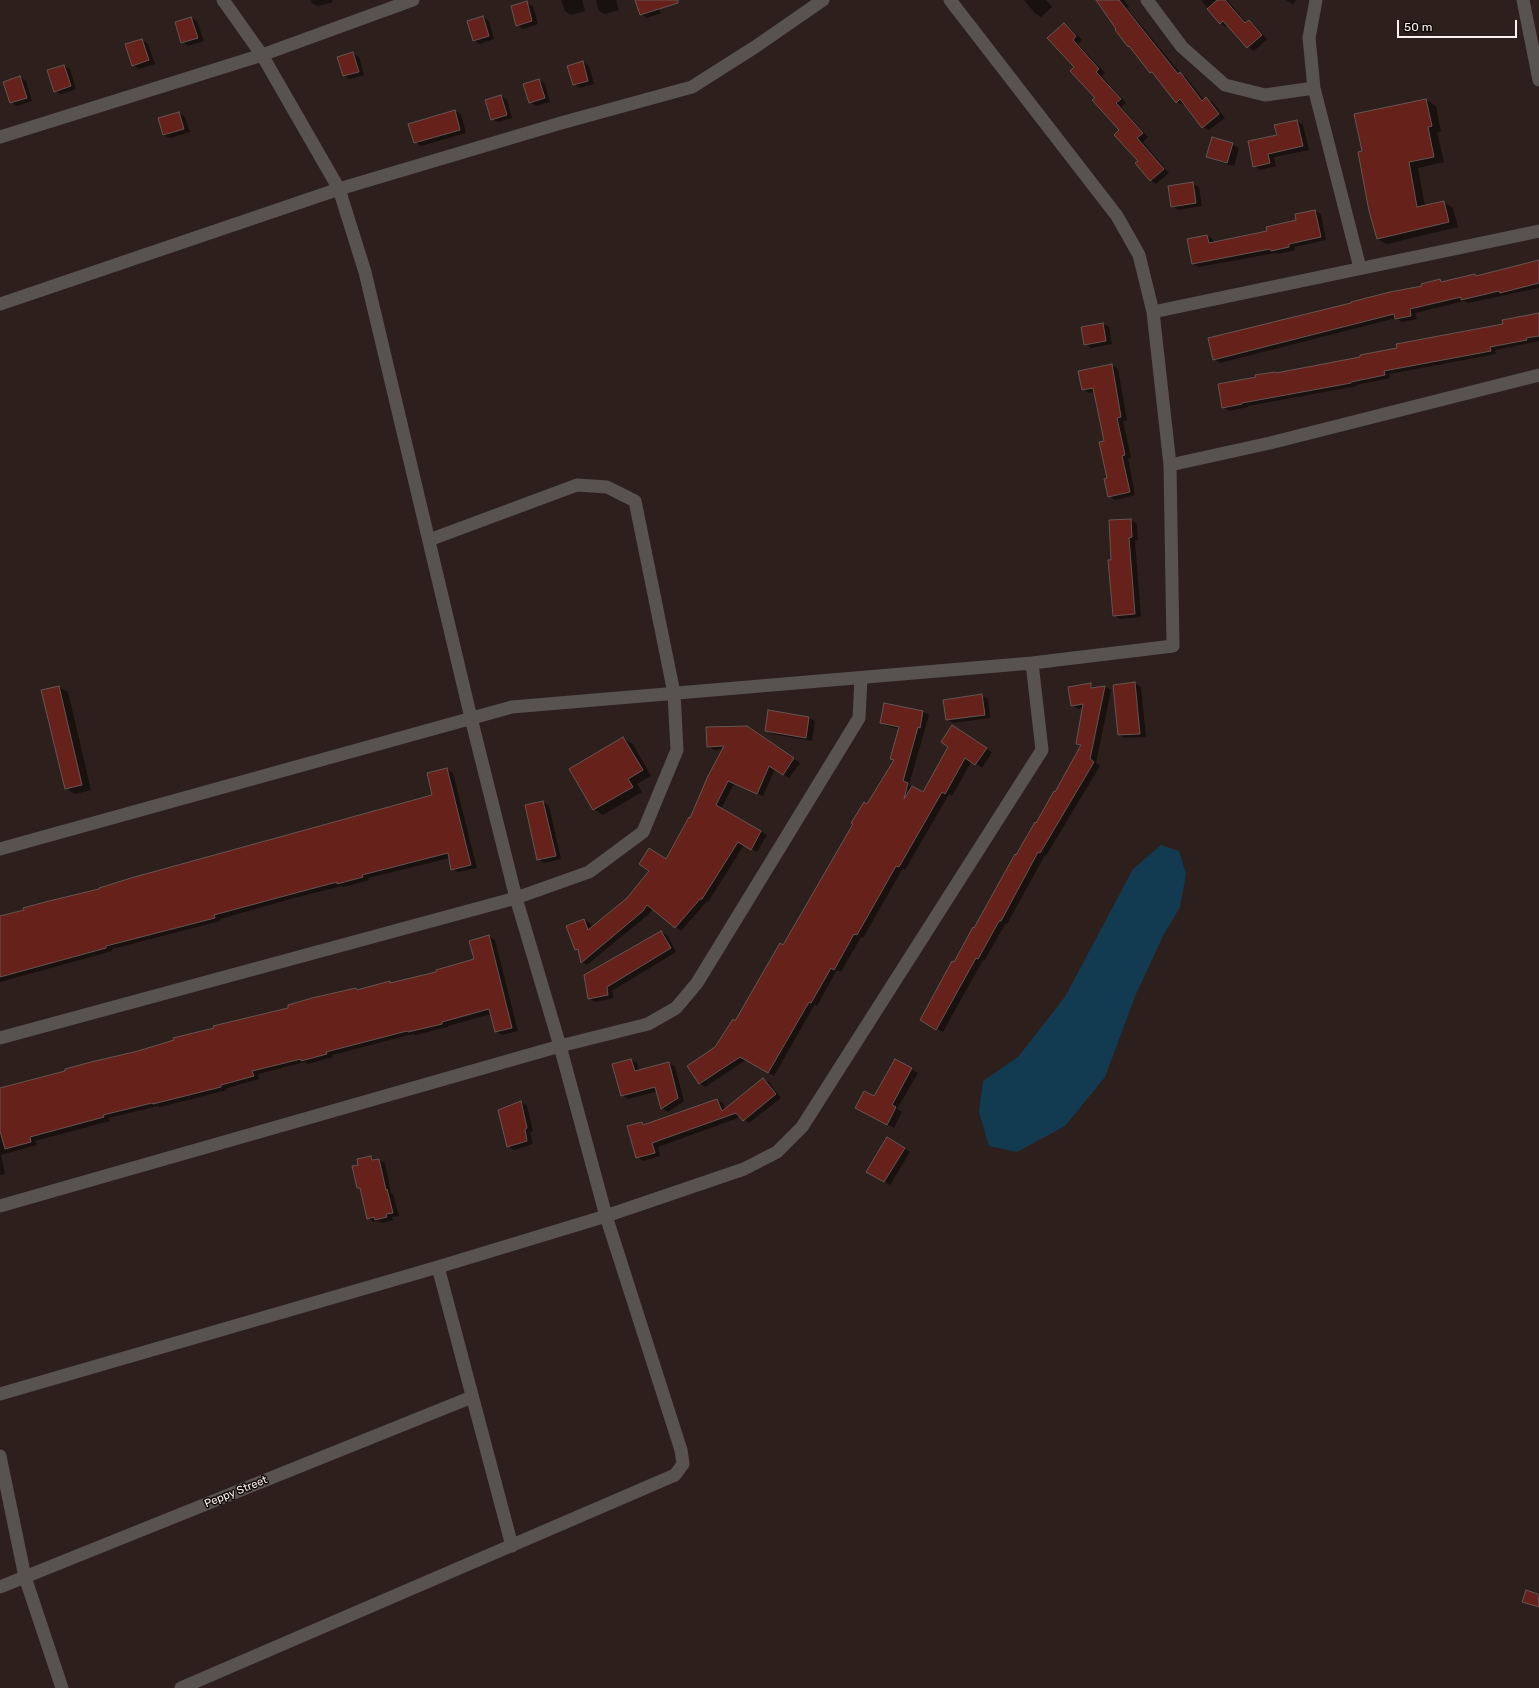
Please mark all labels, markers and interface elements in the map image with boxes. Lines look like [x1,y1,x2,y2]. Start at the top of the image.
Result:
scale bar [1399,12,1519,38]
text: 50 m [1404,20,1432,34]
street label: Peppy Street [203,1473,269,1511]

